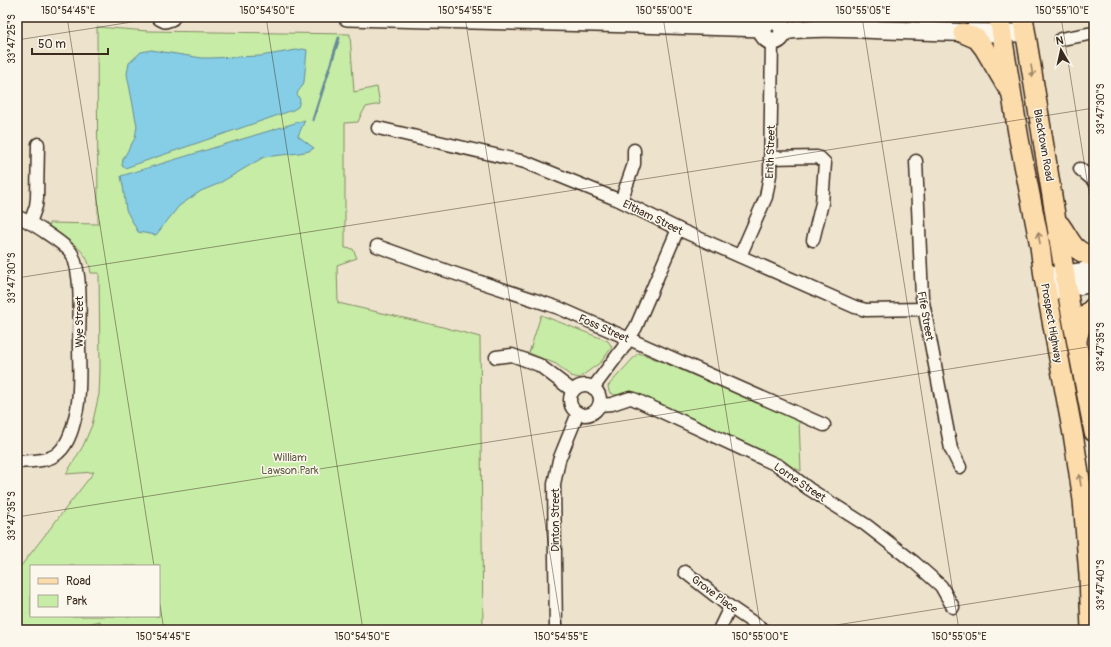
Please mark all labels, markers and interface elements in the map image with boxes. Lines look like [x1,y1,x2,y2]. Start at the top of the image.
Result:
text: 150°54'45"E [41,5,95,17]
text: 150°54'50"E [239,5,295,17]
text: 150°54'55"E [438,5,492,17]
text: 150°55'00"E [636,5,692,17]
text: 150°55'05"E [836,5,890,17]
text: 150°55'10"E [1035,5,1089,17]
text: 33°47'25"S [6,14,18,64]
scale bar [32,30,108,56]
north arrow [1041,30,1081,70]
text: N [1055,34,1065,48]
text: 50 m [38,37,66,52]
one-way arrow [1028,64,1036,77]
text: 33°47'30"S [1095,83,1107,134]
street label: Blacktown Road [1031,108,1056,182]
street label: Erith Street [763,125,778,179]
street label: Eltham Street [621,197,685,238]
one-way arrow [1034,232,1042,245]
text: 33°47'30"S [6,252,18,303]
street label: Prospect Highway [1038,282,1065,364]
street label: Fife Street [915,290,936,342]
street label: Wye Street [73,296,86,348]
street label: Foss Street [576,312,632,346]
text: 33°47'35"S [1095,322,1107,372]
park label: William Lawson Park [261,451,319,477]
street label: Lorne Street [771,460,829,505]
one-way arrow [1076,473,1084,486]
street label: Dinton Street [549,488,562,552]
text: 33°47'35"S [6,491,18,541]
text: 33°47'40"S [1095,559,1107,611]
legend [30,565,160,617]
street label: Grove Place [689,573,741,616]
text: Road [66,574,91,589]
text: Park [66,594,87,609]
text: 150°54'45"E [136,631,190,643]
text: 150°54'50"E [334,631,390,643]
text: 150°54'55"E [534,631,588,643]
text: 150°55'00"E [732,631,788,643]
text: 150°55'05"E [932,631,986,643]

